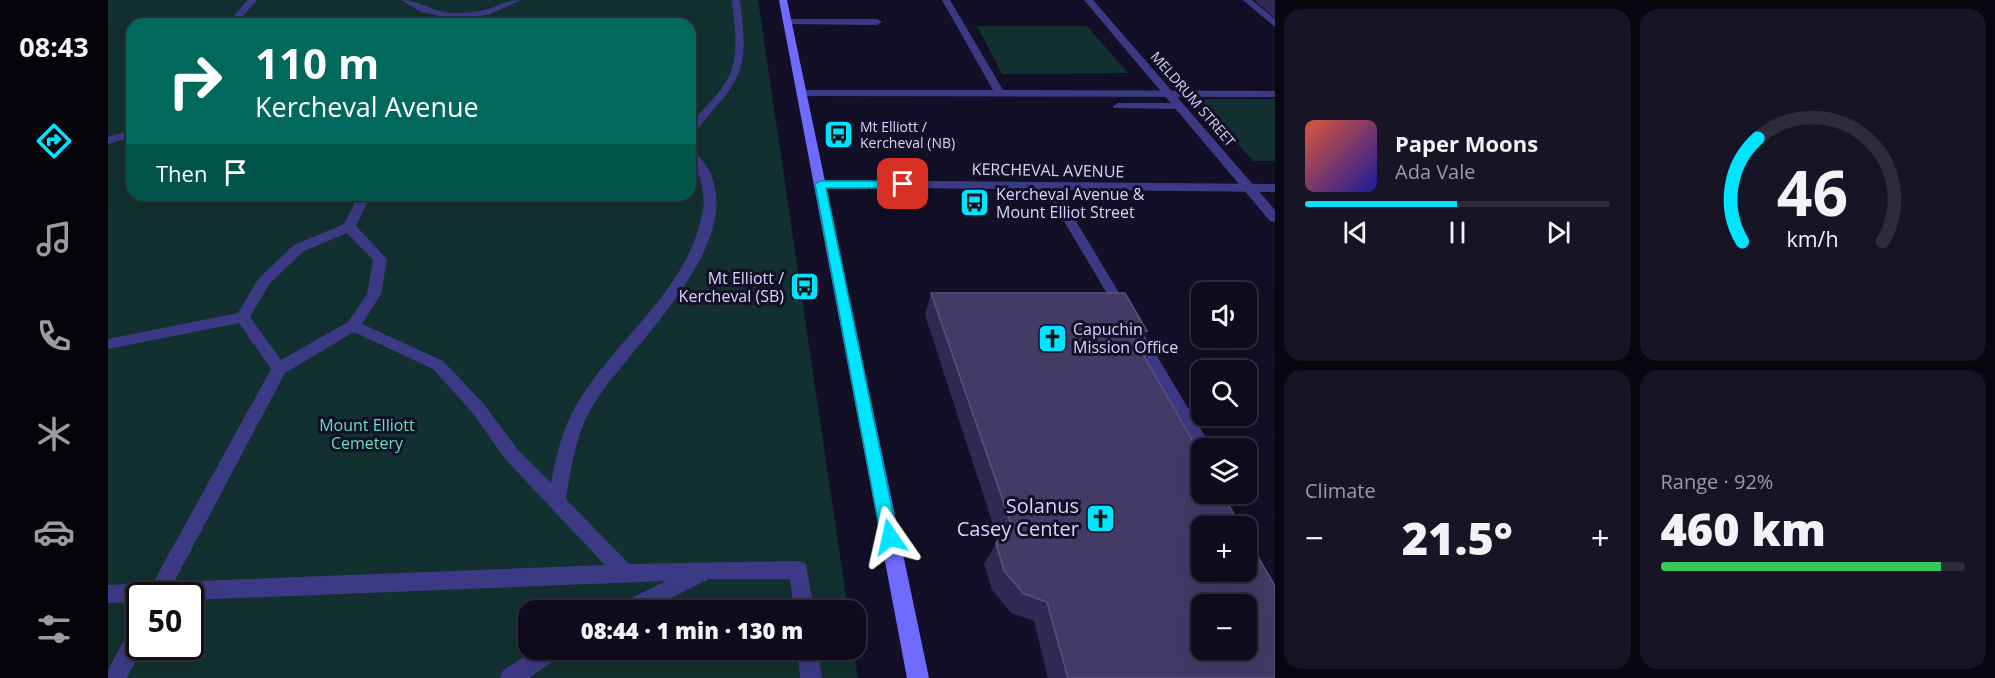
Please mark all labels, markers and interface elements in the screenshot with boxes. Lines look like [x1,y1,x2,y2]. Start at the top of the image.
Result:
text: 08:43 [19,28,89,65]
text: 110 m [255,34,379,91]
icon: right [156,42,234,120]
street label: MELDRUM STREET [1147,47,1240,150]
text: Kercheval Avenue [255,88,479,125]
place label: Mt Elliott / Kercheval (NB) [860,117,955,152]
bus stop icon: Mt Elliott / Kercheval (NB) [823,119,855,151]
icon: directions [33,120,75,162]
text: Paper Moons [1395,128,1538,158]
text: 46 [1777,149,1848,234]
icon: arrive [219,156,252,189]
text: Then [156,158,207,188]
pin [877,158,928,209]
street label: KERCHEVAL AVENUE [971,158,1125,182]
text: Ada Vale [1395,158,1476,185]
icon: arrive [886,167,919,200]
place label: Kercheval Avenue & Mount Elliot Street [996,183,1145,223]
bus stop icon: Kercheval Avenue & Mount Elliot Street [959,187,991,219]
icon: previous [1339,216,1372,249]
icon: pause [1441,216,1474,249]
icon: next [1542,216,1575,249]
icon: music [33,218,75,260]
text: km/h [1787,224,1839,253]
place label: Mt Elliott / Kercheval (SB) [679,267,784,307]
bus stop icon: Mt Elliott / Kercheval (SB) [789,271,821,303]
map controls [1191,282,1257,660]
button: sound [1191,282,1257,348]
icon: phone [33,315,75,357]
place label: Capuchin Mission Office [1073,318,1178,358]
church icon: Capuchin Mission Office [1036,322,1068,354]
button: search [1191,360,1257,426]
icon: climate [33,413,75,455]
park label: Mount Elliott Cemetery [319,414,415,454]
button: layers [1191,438,1257,504]
text: Range · 92% [1661,468,1773,495]
text: Climate [1305,477,1376,504]
place label: Solanus Casey Center [957,492,1079,542]
text: 460 km [1661,498,1826,559]
church icon: Solanus Casey Center [1084,502,1116,534]
position arrow [858,505,922,569]
text: 21.5° [1402,507,1513,568]
icon: car [33,511,75,553]
text: − [1305,515,1324,560]
text: + [1591,515,1610,560]
button: + [1191,516,1257,582]
speed limit sign: 50 [126,582,204,660]
button: − [1191,594,1257,660]
icon: filters [33,608,75,650]
text: 08:44 · 1 min · 130 m [581,615,803,645]

